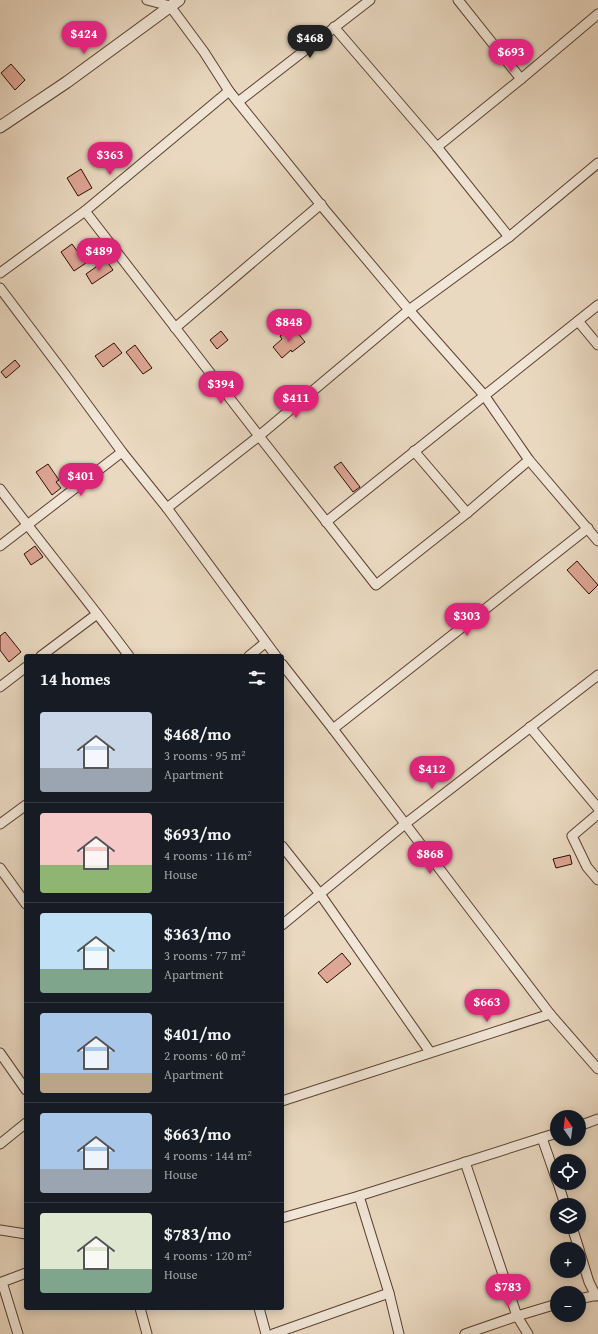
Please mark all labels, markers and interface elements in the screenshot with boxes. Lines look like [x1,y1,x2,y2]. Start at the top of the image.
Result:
pin: $424 [60,21,108,55]
text: $424 [71,24,97,43]
pin: $468 [286,25,334,59]
text: $468 [297,28,323,47]
pin: $693 [487,39,535,73]
text: $693 [498,42,524,61]
pin: $363 [86,142,134,176]
text: $363 [97,145,123,164]
pin: $489 [75,238,123,272]
text: $489 [86,241,112,260]
pin: $848 [265,309,313,343]
text: $848 [276,312,302,331]
pin: $394 [197,371,245,405]
text: $394 [208,374,234,393]
pin: $411 [272,385,320,419]
text: $411 [283,388,309,407]
pin: $401 [57,463,105,497]
text: $401 [68,466,94,485]
pin: $303 [443,603,491,637]
text: $303 [454,606,480,625]
text: 14 homes [40,666,111,691]
icon: filters [246,667,268,689]
text: $468/mo [164,721,231,746]
icon: home [72,728,120,776]
text: 3 rooms · 95 m² [164,746,246,765]
pin: $412 [408,756,456,790]
text: $412 [419,759,445,778]
text: Apartment [164,765,224,784]
text: $693/mo [164,821,231,846]
icon: home [72,829,120,877]
pin: $868 [406,841,454,875]
text: $868 [417,844,443,863]
text: 4 rooms · 116 m² [164,846,252,865]
text: House [164,865,198,884]
text: $363/mo [164,921,231,946]
icon: home [72,929,120,977]
text: 3 rooms · 77 m² [164,946,246,965]
text: Apartment [164,965,224,984]
pin: $663 [463,989,511,1023]
text: $663 [474,992,500,1011]
text: $401/mo [164,1021,231,1046]
icon: home [72,1029,120,1077]
text: 2 rooms · 60 m² [164,1046,246,1065]
text: Apartment [164,1065,224,1084]
north arrow [550,1110,586,1146]
map controls [550,1110,586,1322]
text: $663/mo [164,1121,231,1146]
icon: home [72,1129,120,1177]
text: 4 rooms · 144 m² [164,1146,252,1165]
button: locate [550,1154,586,1190]
text: House [164,1165,198,1184]
button: layers [550,1198,586,1234]
text: $783/mo [164,1221,231,1246]
icon: home [72,1229,120,1277]
button: + [550,1242,586,1278]
text: 4 rooms · 120 m² [164,1246,252,1265]
text: House [164,1265,198,1284]
pin: $783 [484,1274,532,1308]
text: $783 [495,1277,521,1296]
button: − [550,1286,586,1322]

